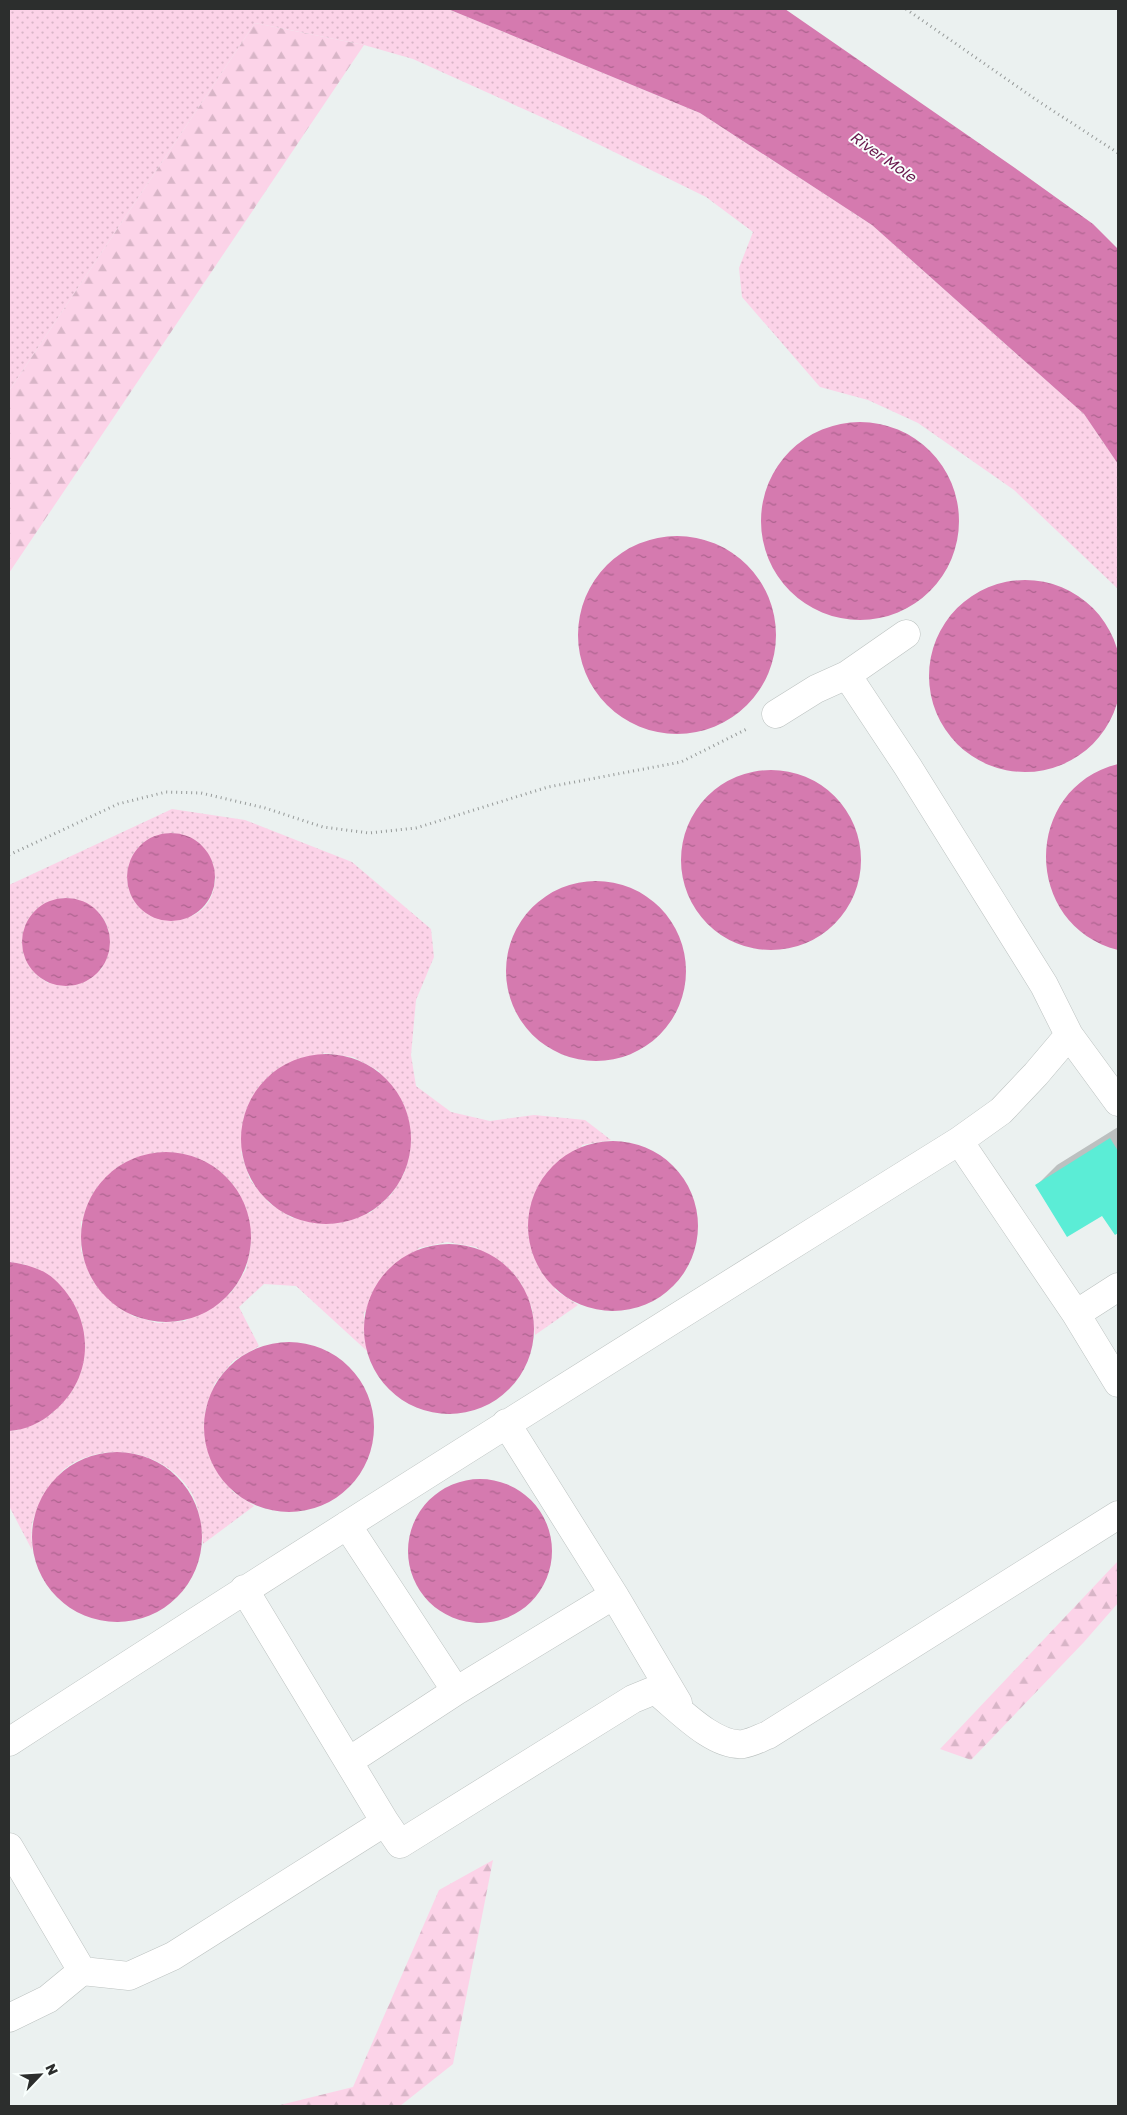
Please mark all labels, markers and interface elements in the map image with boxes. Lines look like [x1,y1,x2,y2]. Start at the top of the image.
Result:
water label: River Mole [847,127,921,186]
north arrow [15,2050,65,2100]
text: N [42,2061,62,2078]

